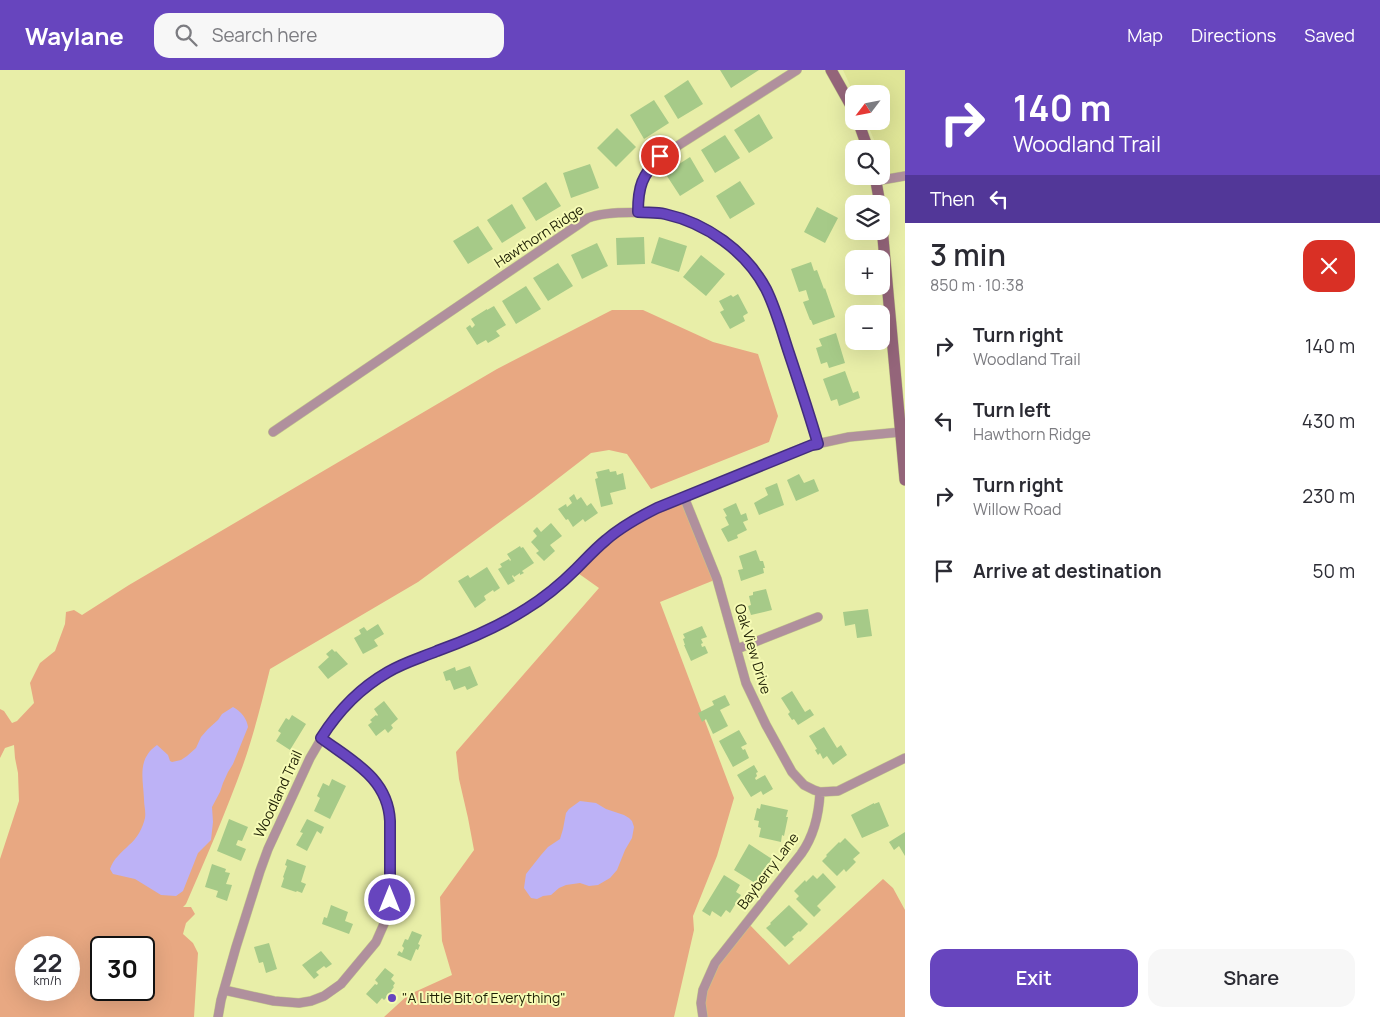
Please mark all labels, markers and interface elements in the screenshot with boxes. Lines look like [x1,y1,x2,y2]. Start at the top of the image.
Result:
search box [154,13,504,58]
text: Waylane [25,19,124,52]
icon: search [172,21,200,49]
text: Search here [212,22,317,48]
text: Map [1127,23,1163,47]
text: Directions [1191,23,1276,47]
text: Saved [1304,23,1355,47]
text: 140 m [1013,84,1111,132]
north arrow [845,85,890,130]
map controls [845,85,890,350]
icon: right [930,90,995,155]
text: Woodland Trail [1013,129,1161,159]
pin [639,135,681,177]
button: search [845,140,890,185]
icon: arrive [646,142,674,170]
icon: left [985,185,1013,213]
text: Then [930,186,975,212]
button: layers [845,195,890,240]
street label: Hawthorn Ridge [490,200,587,272]
text: 3 min [930,234,1006,275]
button: close [1303,240,1355,292]
button: + [845,250,890,295]
text: 850 m · 10:38 [930,274,1024,296]
button: − [845,305,890,350]
text: Turn right [973,322,1063,348]
icon: right [930,332,958,360]
text: 140 m [1305,333,1355,359]
text: Woodland Trail [973,348,1081,370]
text: Turn left [973,397,1051,423]
icon: left [930,407,958,435]
text: 430 m [1302,408,1355,434]
text: Hawthorn Ridge [973,423,1091,445]
text: Turn right [973,472,1063,498]
icon: right [930,482,958,510]
text: 230 m [1302,483,1355,509]
text: Willow Road [973,498,1061,520]
icon: arrive [930,557,958,585]
text: Arrive at destination [973,558,1162,584]
text: 50 m [1313,558,1355,584]
street label: Oak View Drive [731,601,776,696]
street label: Woodland Trail [249,747,306,841]
street label: Bayberry Lane [733,829,803,913]
position arrow [363,873,415,925]
speed limit sign: 30 [90,936,155,1001]
text: 22 [33,945,62,980]
button: Exit [930,949,1138,1007]
button: Share [1148,949,1355,1007]
text: km/h [34,972,61,989]
place label: "A Little Bit of Everything" [402,988,566,1007]
marker: "A Little Bit of Everything" [386,992,398,1004]

